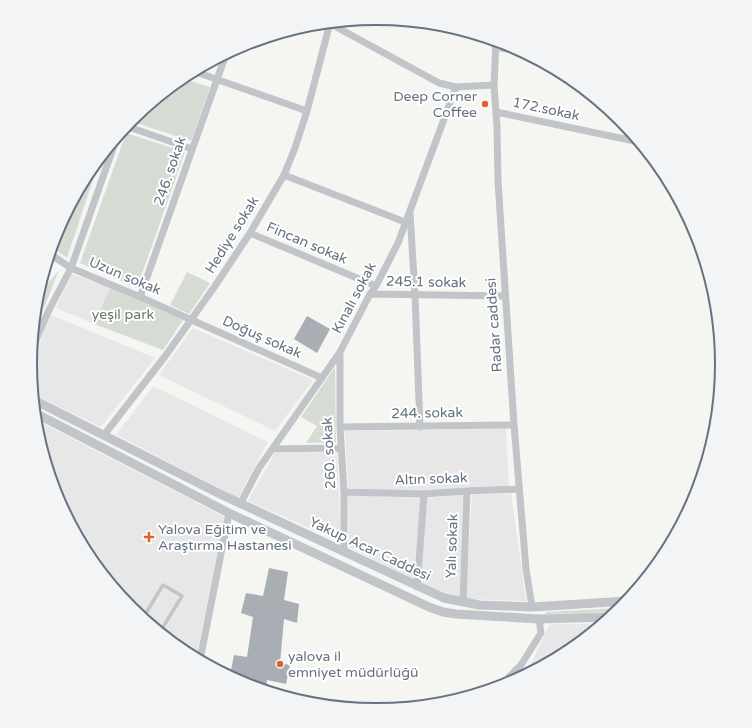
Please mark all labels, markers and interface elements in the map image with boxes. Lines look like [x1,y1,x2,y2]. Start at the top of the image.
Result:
place label: Deep Corner Coffee [393,88,478,121]
street label: 172.sokak [511,94,581,124]
marker: Deep Corner Coffee [480,99,490,109]
street label: 246. sokak [150,134,190,208]
street label: Hediye sokak [202,193,263,277]
street label: Fincan sokak [264,218,350,268]
street label: Uzun sokak [86,253,164,299]
street label: Kınalı sokak [328,259,380,336]
street label: 245.1 sokak [386,273,467,291]
street label: Radar caddesi [482,277,506,373]
park label: yeşil park [92,306,155,323]
street label: Doğuş sokak [220,312,304,362]
street label: 244. sokak [391,404,463,422]
street label: 260. sokak [319,416,339,489]
street label: Altın sokak [394,469,468,489]
street label: Yakup Acar Caddesi [306,513,434,585]
street label: Yalı sokak [442,513,462,579]
place label: Yalova Eğitim ve Araştırma Hastanesi [158,521,292,554]
marker: Yalova Eğitim ve Araştırma Hastanesi [143,531,155,543]
place label: yalova il emniyet müdürlüğü [288,648,419,681]
marker: yalova il emniyet müdürlüğü [275,659,285,669]

